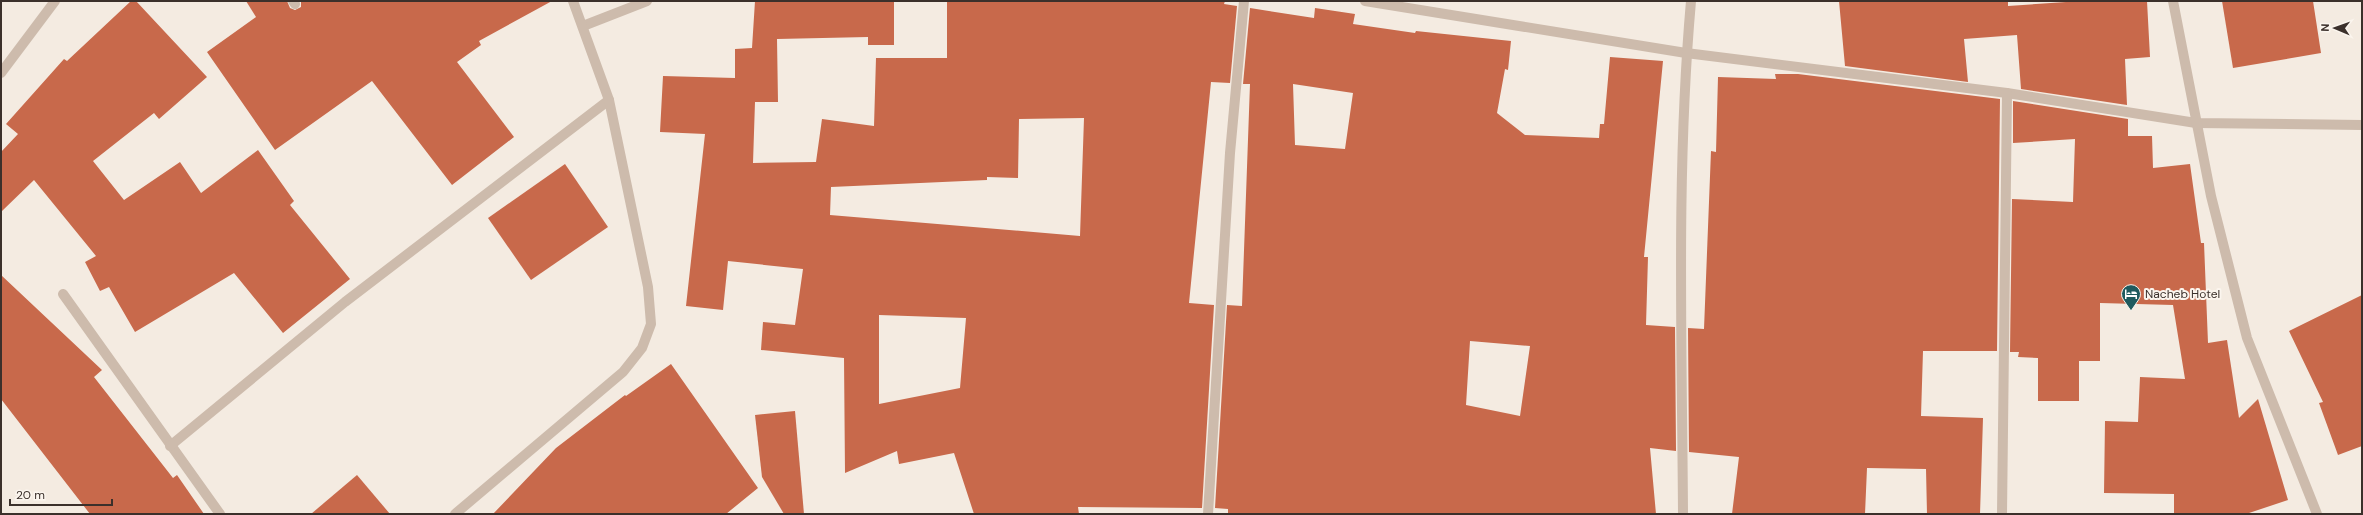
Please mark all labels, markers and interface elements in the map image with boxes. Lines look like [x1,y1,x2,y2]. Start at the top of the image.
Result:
north arrow [2315,8,2355,48]
text: N [2318,23,2332,32]
hotel icon: Nacheb Hotel [2120,283,2142,311]
place label: Nacheb Hotel [2145,286,2220,302]
scale bar [10,481,112,507]
text: 20 m [16,487,45,503]

